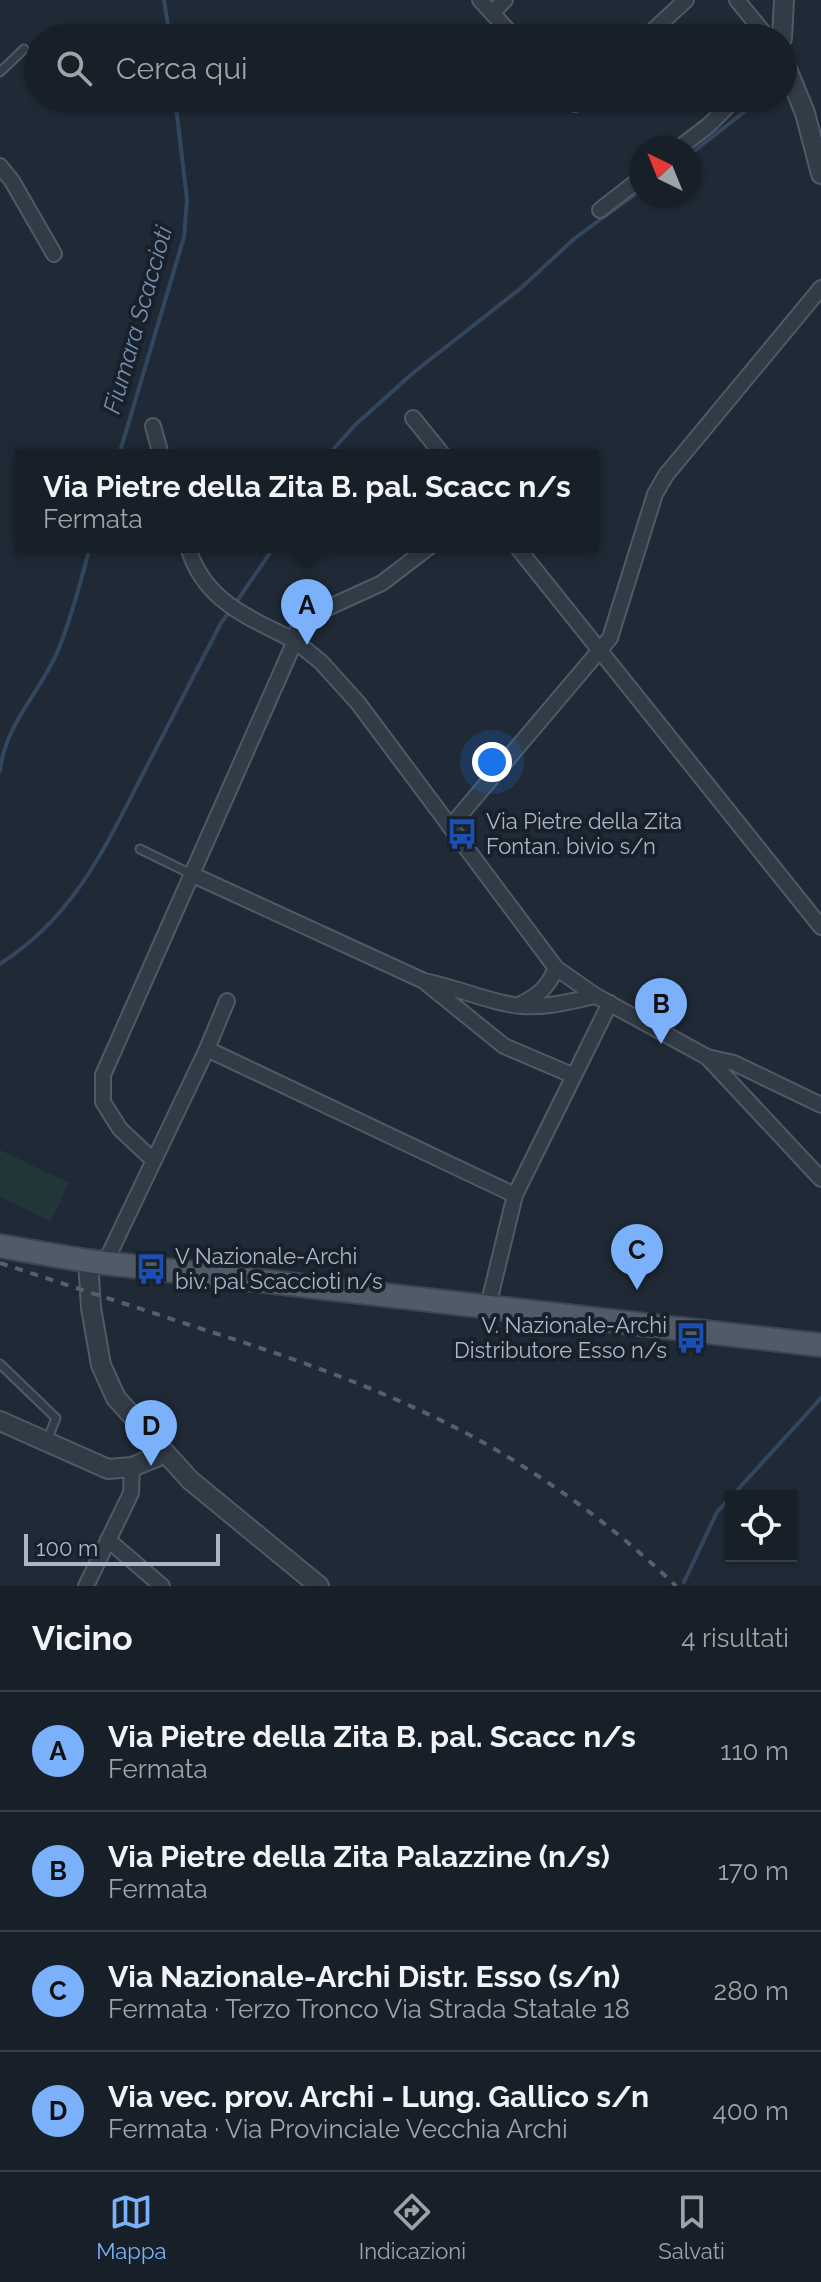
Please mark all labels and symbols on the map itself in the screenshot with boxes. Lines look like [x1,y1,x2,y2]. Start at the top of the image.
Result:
north arrow [629,136,701,208]
water label: Fiumara Scaccioti [97,222,178,417]
pin: A [281,579,333,645]
your location [472,742,512,782]
place label: Via Pietre della Zita Fontan. bivio s/n [486,808,682,859]
bus stop icon: Via Pietre della Zita Fontan. bivio s/n [445,817,479,851]
pin: B [635,978,687,1044]
pin: C [611,1224,663,1290]
place label: V Nazionale-Archi biv. pal Scaccioti n/s [175,1243,383,1294]
bus stop icon: V Nazionale-Archi biv. pal Scaccioti n/s [134,1252,168,1286]
place label: V. Nazionale-Archi Distributore Esso n/s [454,1312,667,1363]
bus stop icon: V. Nazionale-Archi Distributore Esso n/s [674,1321,708,1355]
pin: D [125,1400,177,1466]
scale bar [24,1530,220,1566]

